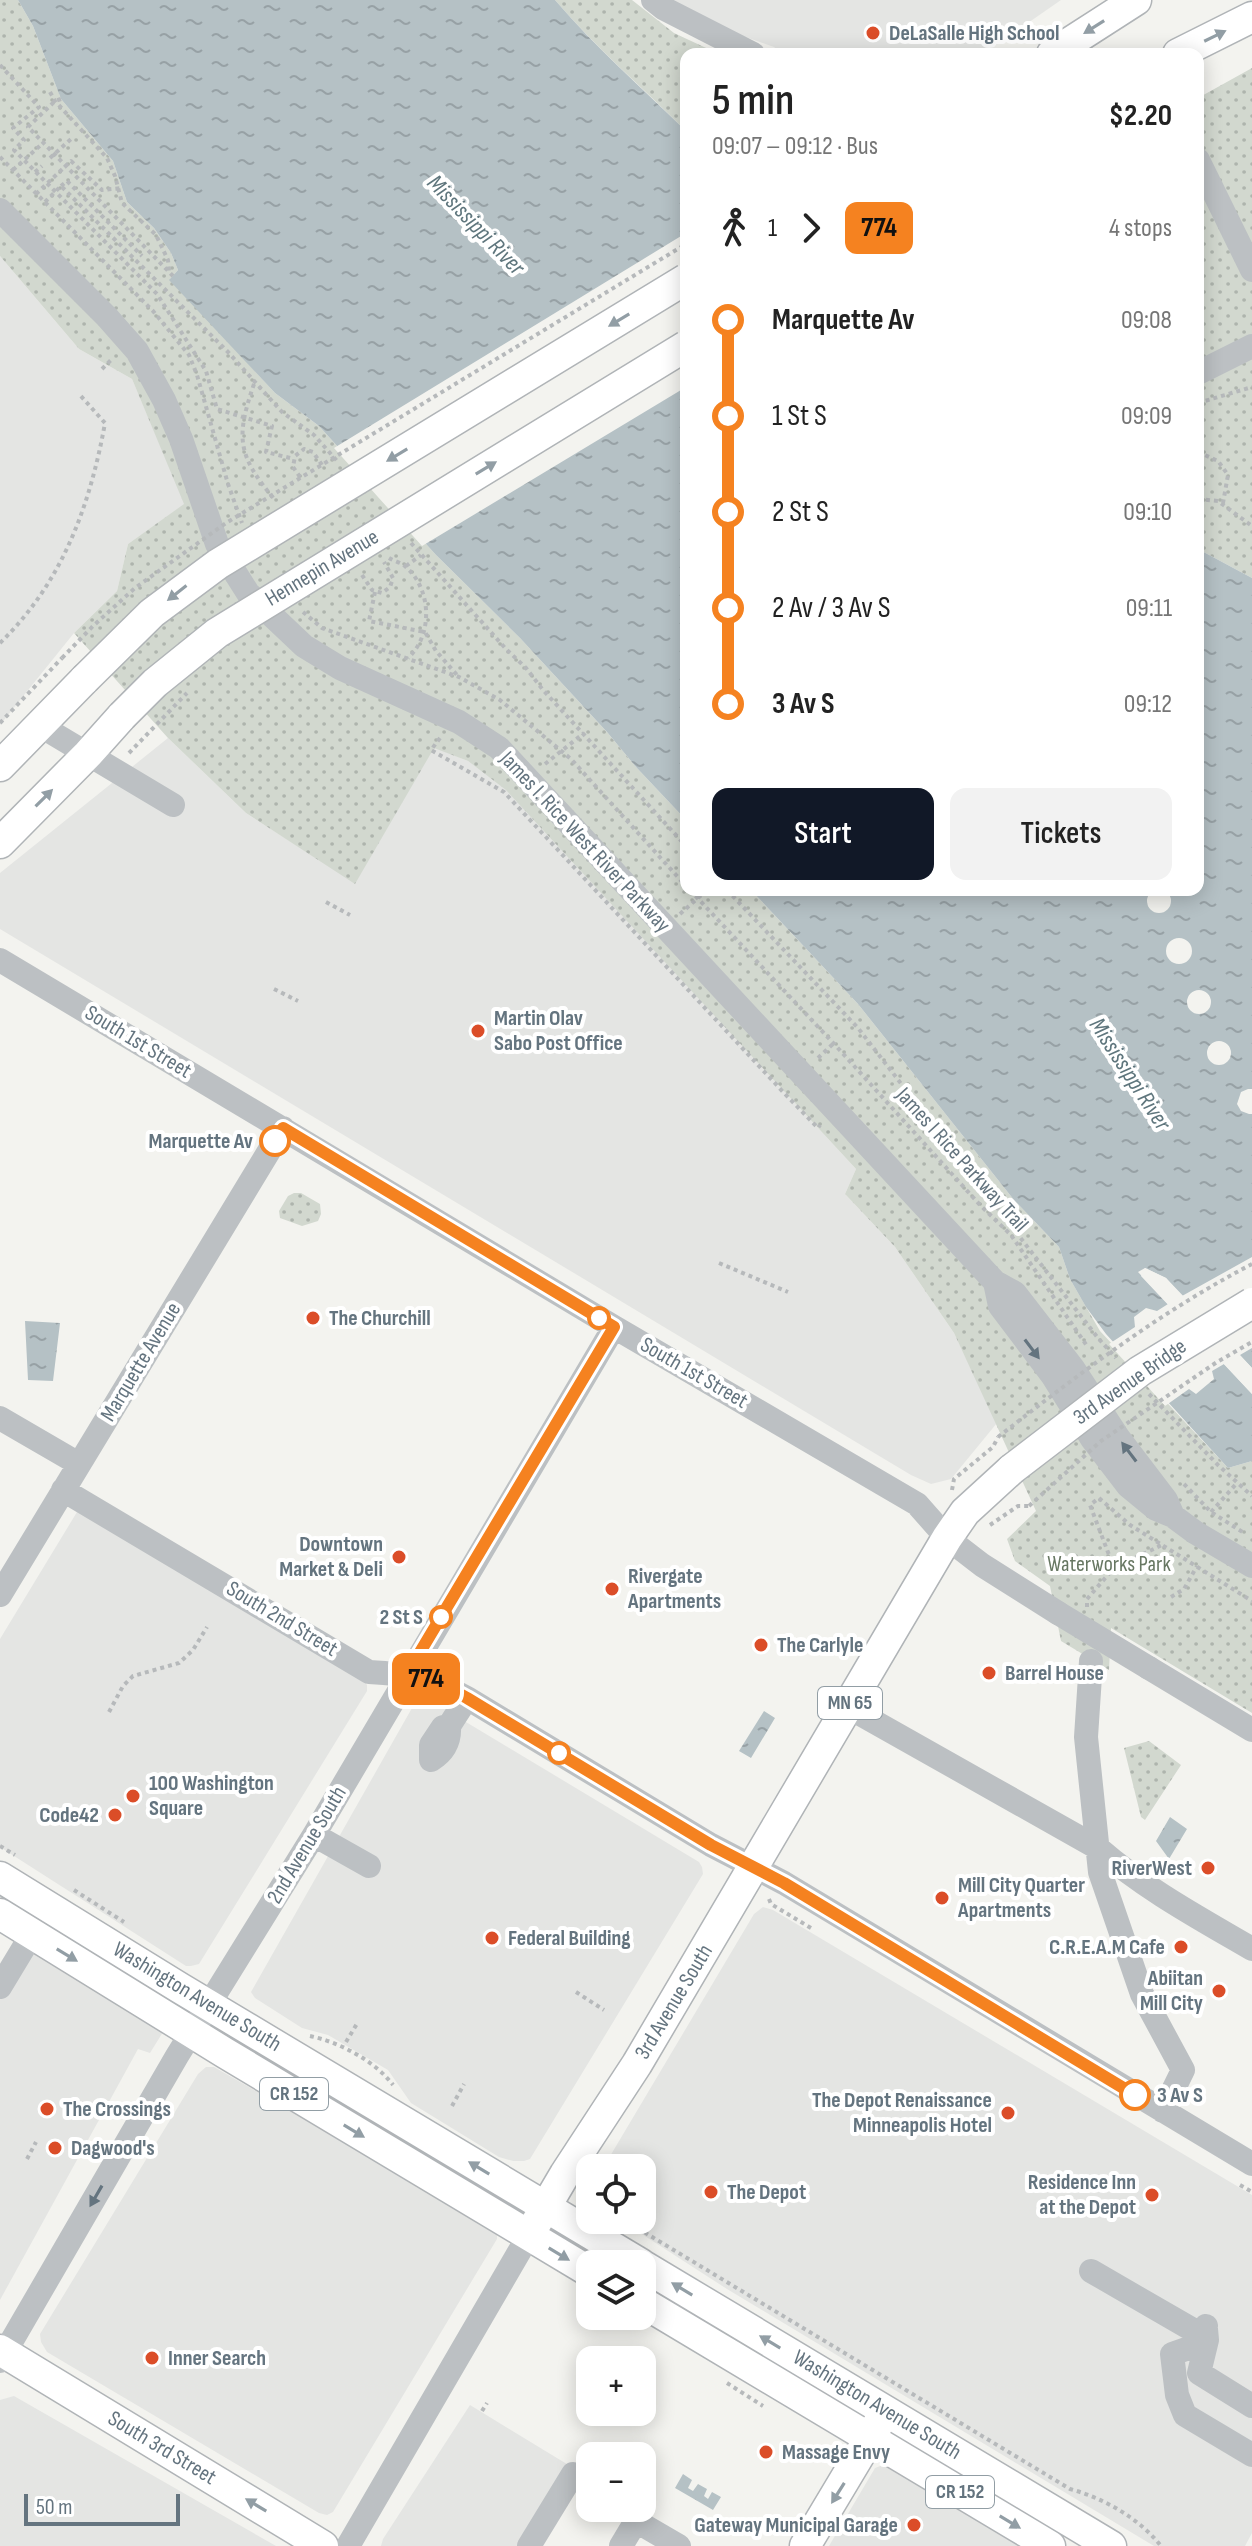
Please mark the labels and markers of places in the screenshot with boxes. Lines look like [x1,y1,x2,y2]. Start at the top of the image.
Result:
place label: DeLaSalle High School [889,20,1060,47]
marker: DeLaSalle High School [864,24,882,42]
place label: Martin Olav Sabo Post Office [494,1005,623,1057]
marker: Martin Olav Sabo Post Office [469,1022,487,1040]
marker: Marquette Av [260,1126,290,1156]
place label: Marquette Av [149,1128,253,1155]
place label: The Churchill [329,1305,431,1332]
unlabelled marker [588,1307,610,1329]
marker: The Churchill [304,1309,322,1327]
place label: Downtown Market & Deli [279,1531,383,1583]
marker: Downtown Market & Deli [390,1548,408,1566]
place label: Rivergate Apartments [627,1563,721,1615]
marker: Rivergate Apartments [603,1580,621,1598]
place label: 2 St S [379,1604,423,1631]
marker: 2 St S [430,1606,452,1628]
place label: The Carlyle [777,1632,863,1659]
marker: The Carlyle [752,1636,770,1654]
place label: Barrel House [1005,1660,1104,1687]
marker: Barrel House [980,1664,998,1682]
unlabelled marker [548,1742,570,1764]
place label: 100 Washington Square [149,1770,274,1822]
marker: 100 Washington Square [124,1787,142,1805]
place label: Code42 [39,1802,99,1829]
marker: Code42 [106,1806,124,1824]
place label: RiverWest [1112,1855,1192,1882]
marker: RiverWest [1199,1859,1217,1877]
place label: Mill City Quarter Apartments [957,1872,1085,1924]
marker: Mill City Quarter Apartments [933,1889,951,1907]
place label: Federal Building [508,1925,631,1952]
marker: Federal Building [483,1929,501,1947]
place label: C.R.E.A.M Cafe [1049,1934,1165,1961]
marker: C.R.E.A.M Cafe [1172,1938,1190,1956]
place label: Abiitan Mill City [1140,1965,1203,2017]
marker: Abiitan Mill City [1210,1982,1228,2000]
marker: 3 Av S [1120,2080,1150,2110]
place label: 3 Av S [1157,2082,1203,2109]
place label: The Depot Renaissance Minneapolis Hotel [812,2087,992,2139]
place label: The Crossings [63,2096,171,2123]
marker: The Crossings [38,2100,56,2118]
marker: The Depot Renaissance Minneapolis Hotel [999,2104,1017,2122]
place label: Dagwood's [71,2135,155,2162]
marker: Dagwood's [46,2139,64,2157]
place label: Residence Inn at the Depot [1028,2169,1136,2221]
place label: The Depot [727,2179,806,2206]
marker: The Depot [702,2183,720,2201]
marker: Residence Inn at the Depot [1143,2186,1161,2204]
place label: Inner Search [168,2345,266,2372]
marker: Inner Search [143,2349,161,2367]
place label: Massage Envy [782,2439,890,2466]
marker: Massage Envy [757,2443,775,2461]
place label: Gateway Municipal Garage [694,2512,898,2539]
marker: Gateway Municipal Garage [905,2516,923,2534]

